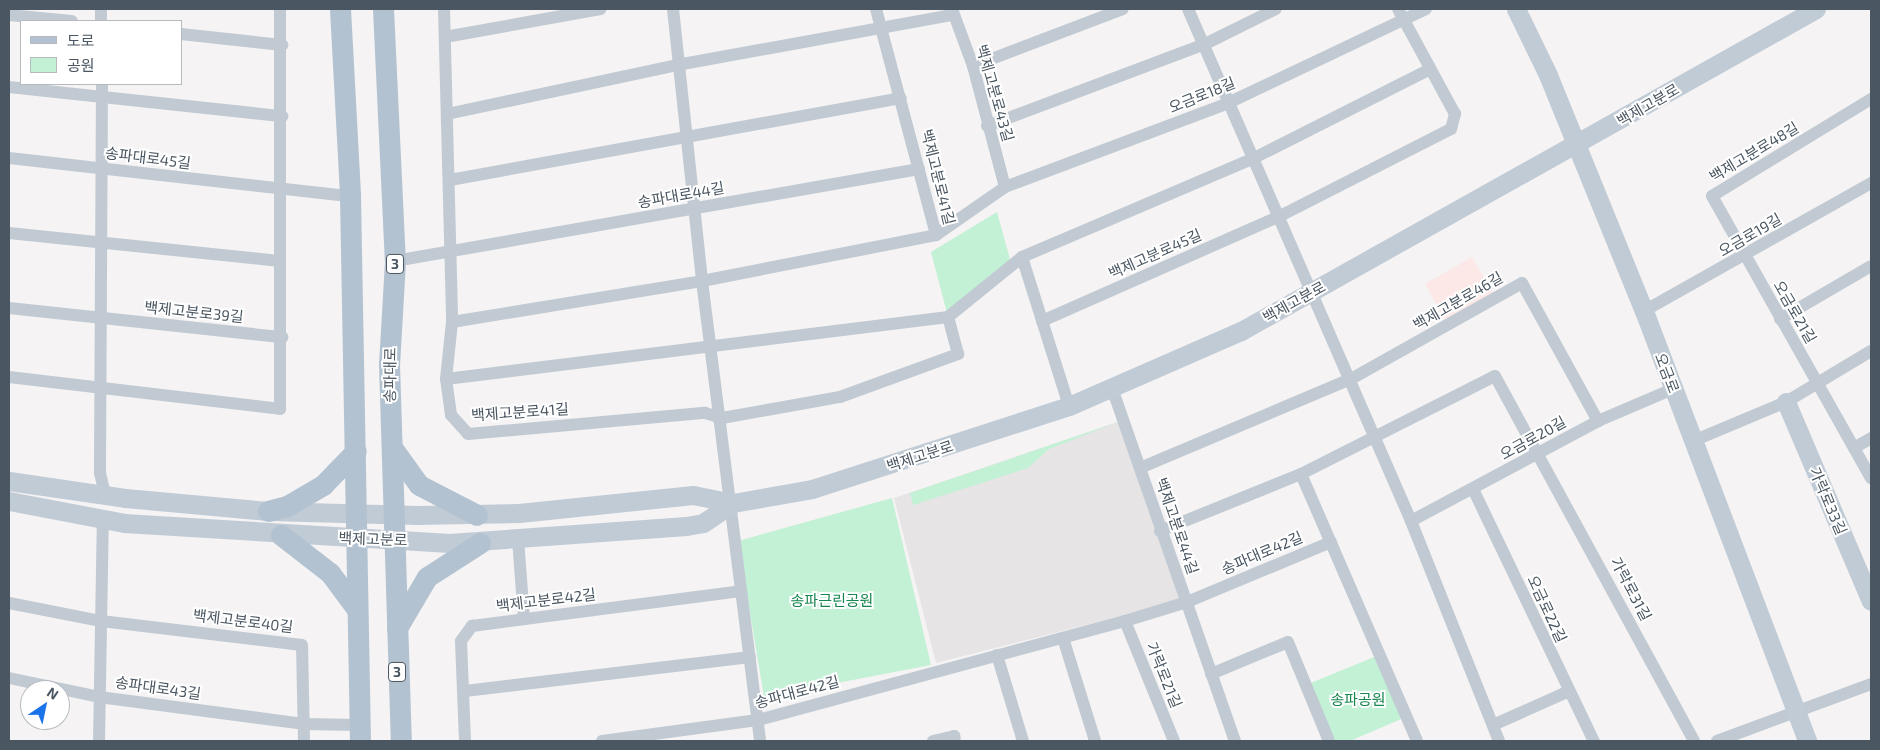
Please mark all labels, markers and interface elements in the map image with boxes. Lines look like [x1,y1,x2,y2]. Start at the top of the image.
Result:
legend [20,20,182,85]
text: 도로 [67,31,95,49]
street label: 백제고분로43길 [973,42,1017,144]
text: 공원 [67,56,95,74]
street label: 오금로18길 [1166,73,1238,117]
street label: 백제고분로 [1614,80,1682,130]
street label: 백제고분로48길 [1706,118,1802,186]
street label: 백제고분로41길 [917,127,959,227]
street label: 송파대로45길 [104,144,192,172]
street label: 송파대로44길 [636,179,726,211]
street label: 오금로19길 [1715,210,1785,260]
street label: 백제고분로45길 [1106,225,1204,283]
road number: 3 [385,252,405,276]
street label: 백제고분로46길 [1410,268,1506,334]
street label: 백제고분로 [1259,277,1329,327]
street label: 오금로21길 [1770,277,1820,347]
street label: 백제고분로39길 [143,298,245,326]
street label: 송파대로 [381,347,399,403]
street label: 오금로 [1651,350,1683,396]
street label: 백제고분로41길 [470,400,570,424]
street label: 오금로20길 [1497,413,1569,463]
street label: 백제고분로 [884,437,956,475]
street label: 가락로33길 [1806,464,1850,538]
street label: 백제고분로44길 [1152,475,1202,577]
street label: 송파대로42길 [1219,528,1305,578]
street label: 백제고분로 [338,529,408,549]
street label: 가락로31길 [1607,554,1655,624]
street label: 오금로22길 [1524,573,1570,645]
street label: 백제고분로42길 [495,585,597,615]
park label: 송파근린공원 [791,592,873,610]
street label: 백제고분로40길 [192,606,294,636]
street label: 가락로21길 [1143,639,1185,711]
road number: 3 [387,660,407,684]
street label: 송파대로42길 [753,672,841,712]
street label: 송파대로43길 [114,673,202,703]
north arrow [20,680,70,730]
text: N [44,683,62,703]
park label: 송파공원 [1330,691,1386,709]

